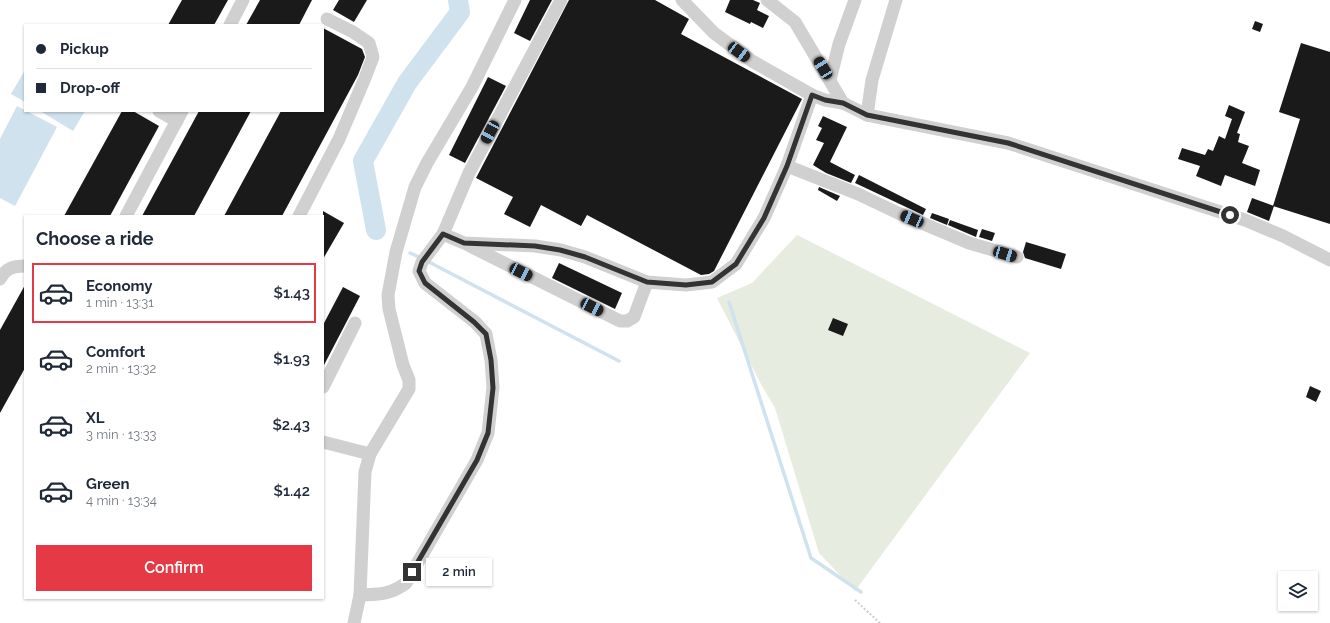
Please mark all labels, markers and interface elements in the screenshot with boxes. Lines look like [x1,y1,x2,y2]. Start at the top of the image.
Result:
text: Pickup [60,40,109,58]
car [726,40,752,64]
car [812,55,834,81]
text: Drop-off [60,79,120,97]
car [479,119,501,145]
route start [1221,206,1239,224]
car [899,209,925,229]
text: Choose a ride [36,228,154,249]
car [992,245,1018,263]
car [508,261,534,283]
icon: car [38,275,74,311]
text: Economy [86,277,153,295]
text: $1.43 [274,284,310,302]
text: 1 min · 13:31 [86,295,154,310]
car [579,296,605,318]
icon: car [38,341,74,377]
text: Comfort [86,343,145,361]
text: $1.93 [273,350,310,368]
text: 2 min · 13:32 [86,361,156,376]
icon: car [38,407,74,443]
text: XL [86,409,104,427]
text: $2.43 [272,416,310,434]
text: 3 min · 13:33 [86,427,157,442]
icon: car [38,473,74,509]
text: Green [86,475,130,493]
text: $1.42 [274,482,310,500]
text: 4 min · 13:34 [86,493,157,508]
button: Confirm [36,545,312,591]
callout: 2 min [426,558,492,586]
route end [403,563,421,581]
text: 2 min [442,564,476,579]
map controls [1278,571,1318,611]
button: layers [1278,571,1318,611]

